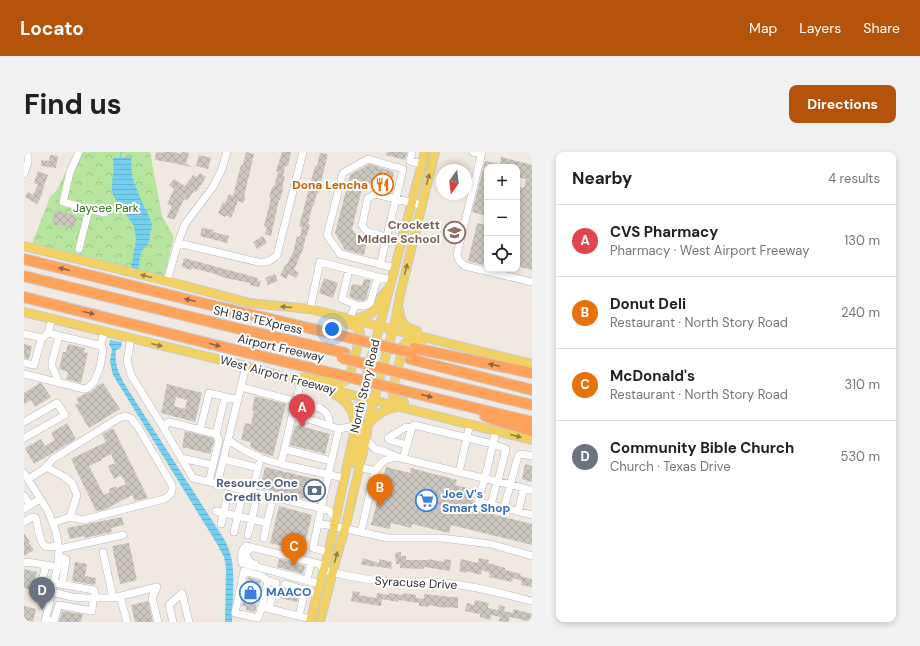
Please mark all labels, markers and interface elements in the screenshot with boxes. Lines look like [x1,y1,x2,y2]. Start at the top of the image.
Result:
text: Locato [20,16,84,41]
text: Map [749,19,777,37]
text: Layers [799,19,841,37]
text: Share [863,19,900,37]
button: Directions [789,85,896,123]
text: Find us [24,86,122,123]
north arrow [436,164,472,200]
map controls [484,164,520,272]
button: + [484,164,520,200]
text: Nearby [572,167,632,189]
text: 4 results [828,170,880,187]
restaurant icon: Dona Lencha [370,172,396,198]
one-way arrow [425,173,431,185]
place label: Dona Lencha [292,177,368,193]
park label: Jaycee Park [73,200,139,216]
button: − [484,200,520,236]
place label: Crockett Middle School [357,217,440,247]
school or university icon: Crockett Middle School [442,219,468,245]
text: CVS Pharmacy [610,222,718,242]
text: A [580,232,590,249]
text: 130 m [844,232,880,249]
button: locate [484,236,520,272]
text: Pharmacy · West Airport Freeway [610,242,809,259]
one-way arrow [403,263,409,275]
one-way arrow [58,266,70,272]
one-way arrow [140,272,153,278]
text: Donut Deli [610,294,686,314]
one-way arrow [184,297,196,303]
street label: SH 183 TEXpress [212,302,304,338]
one-way arrow [280,304,292,311]
text: B [581,304,589,321]
text: 240 m [841,304,880,321]
one-way arrow [83,311,95,317]
text: Restaurant · North Story Road [610,314,788,331]
your location [322,319,342,339]
street label: Airport Freeway [236,330,326,366]
street label: North Story Road [346,338,384,434]
one-way arrow [151,342,163,348]
one-way arrow [209,343,221,349]
street label: West Airport Freeway [218,352,338,398]
one-way arrow [488,361,500,367]
text: McDonald's [610,366,695,386]
text: C [580,376,590,393]
text: 310 m [845,376,880,393]
text: Restaurant · North Story Road [610,386,788,403]
one-way arrow [421,393,433,399]
pin: A [289,394,315,427]
one-way arrow [510,433,522,439]
text: Community Bible Church [610,438,794,458]
text: D [580,448,590,465]
text: 530 m [840,448,880,465]
text: Church · Texas Drive [610,458,731,475]
pin: B [367,474,393,507]
place label: Resource One Credit Union [216,475,298,505]
bank icon: Resource One Credit Union [301,477,327,503]
place label: Joe V's Smart Shop [442,486,510,516]
supermarket icon: Joe V's Smart Shop [413,488,439,514]
pin: C [281,533,307,566]
one-way arrow [334,551,340,563]
street label: Syracuse Drive [374,573,458,593]
pin: D [29,577,55,610]
shop icon: MAACO [238,579,264,605]
place label: MAACO [266,584,311,600]

